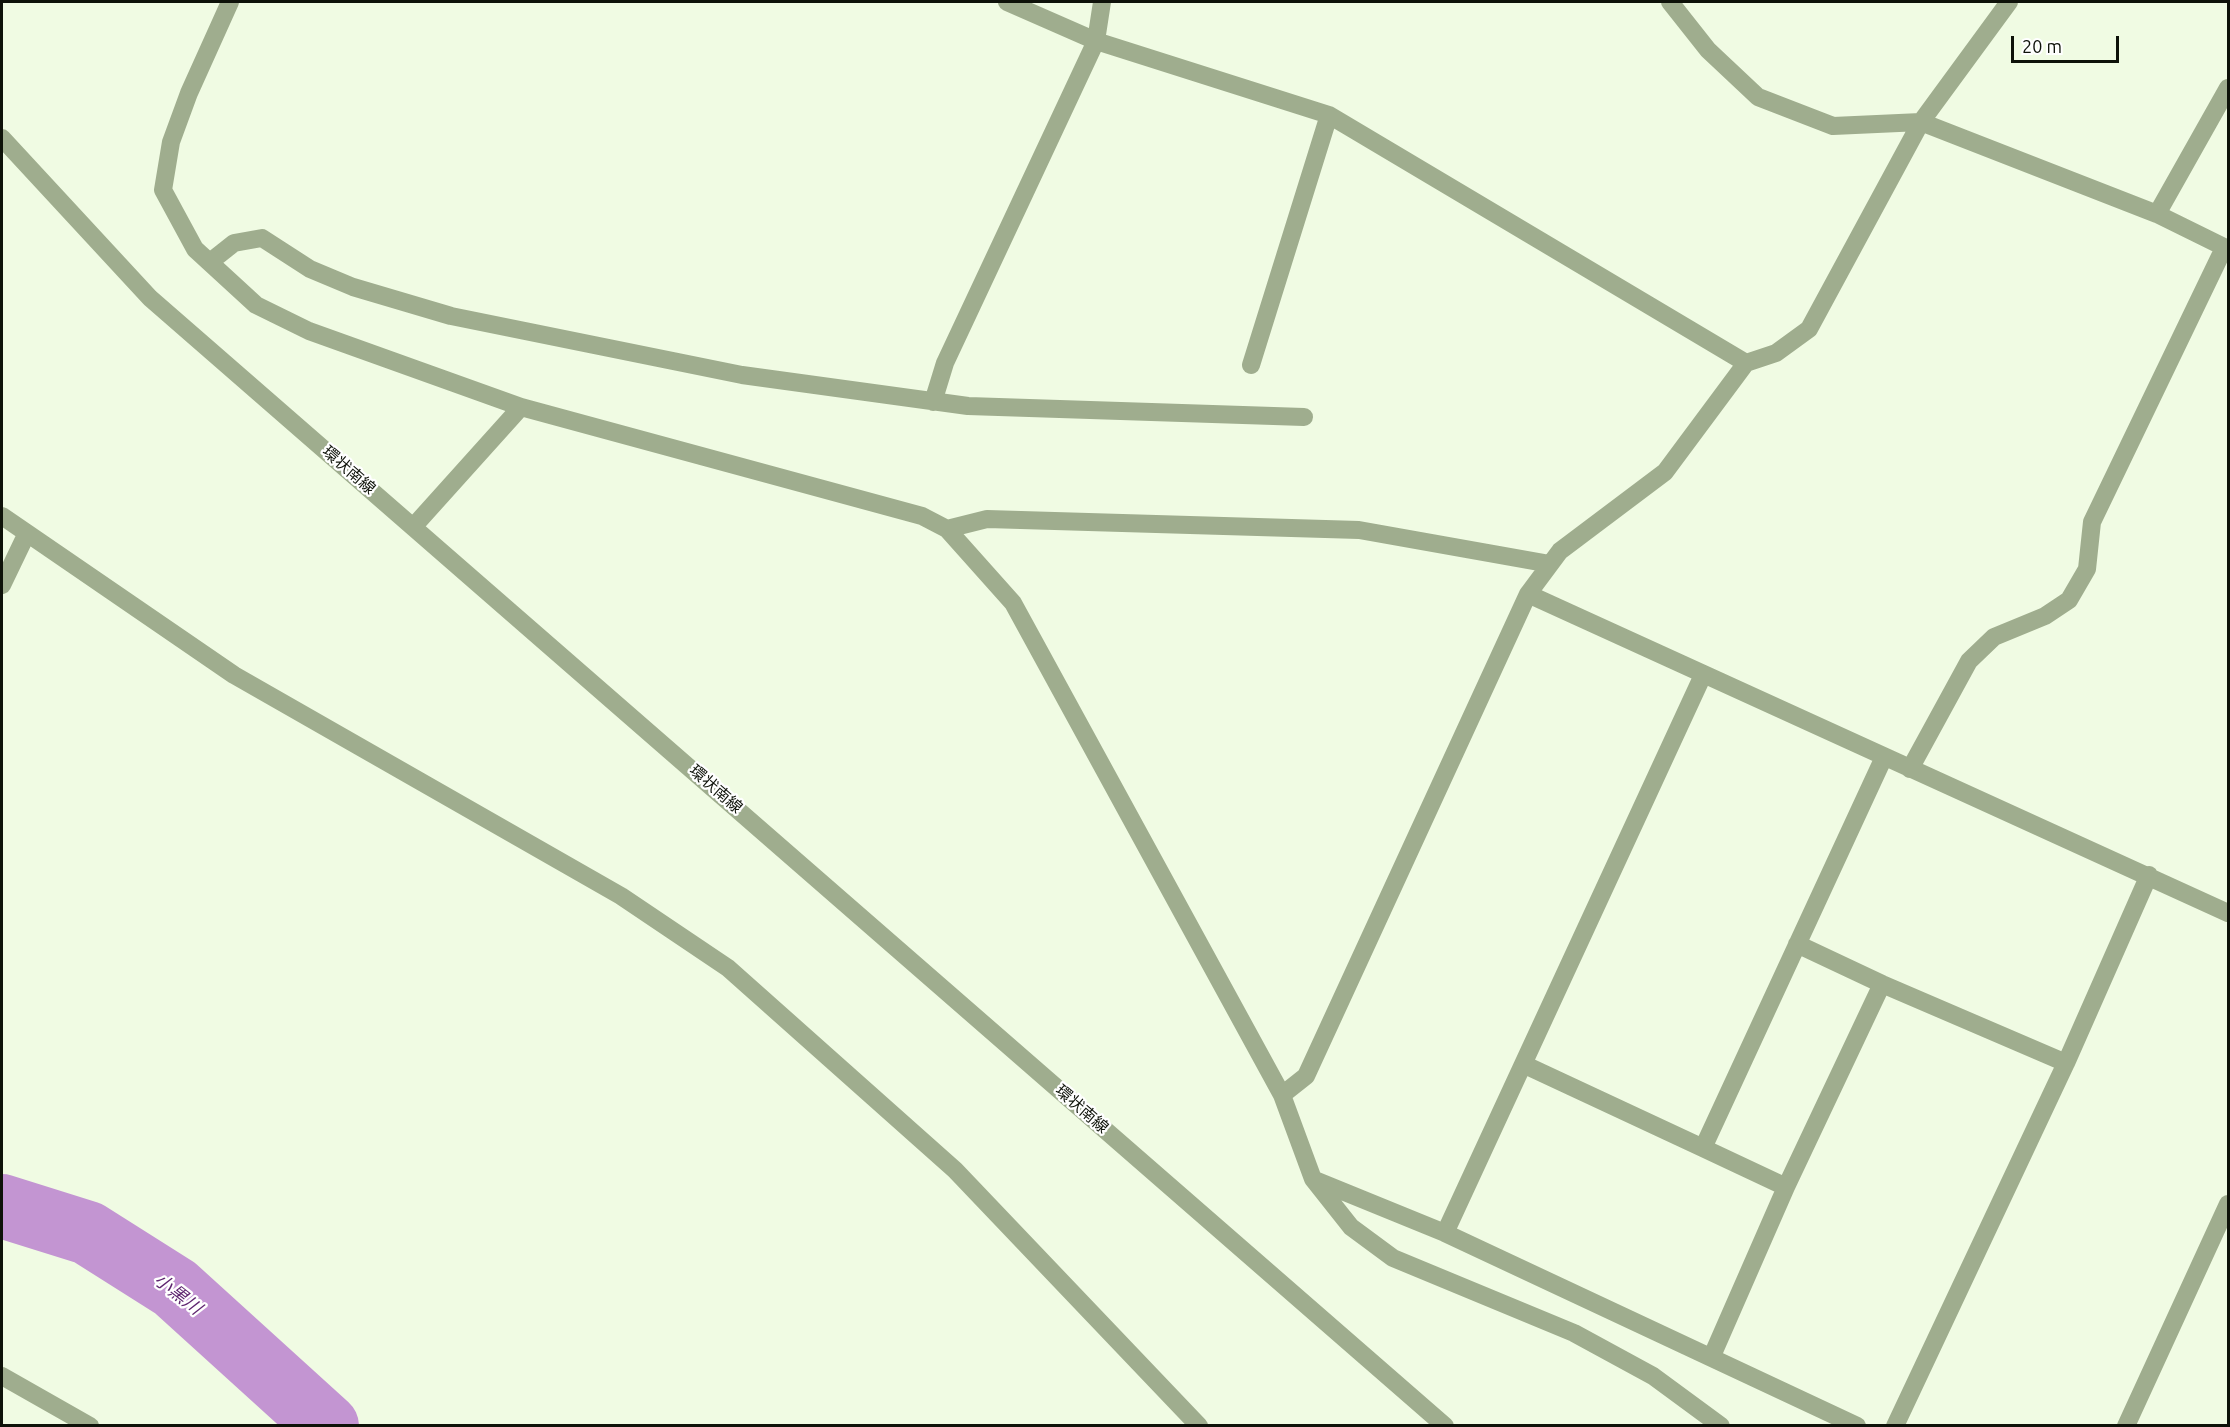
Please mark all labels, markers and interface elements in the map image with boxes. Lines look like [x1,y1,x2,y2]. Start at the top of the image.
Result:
scale bar [2014,24,2122,62]
text: 20 m [2022,36,2062,56]
street label: 環状南線 [319,442,379,498]
street label: 環状南線 [686,761,746,817]
street label: 環状南線 [1052,1081,1112,1137]
water label: 小黒川 [150,1269,206,1319]

